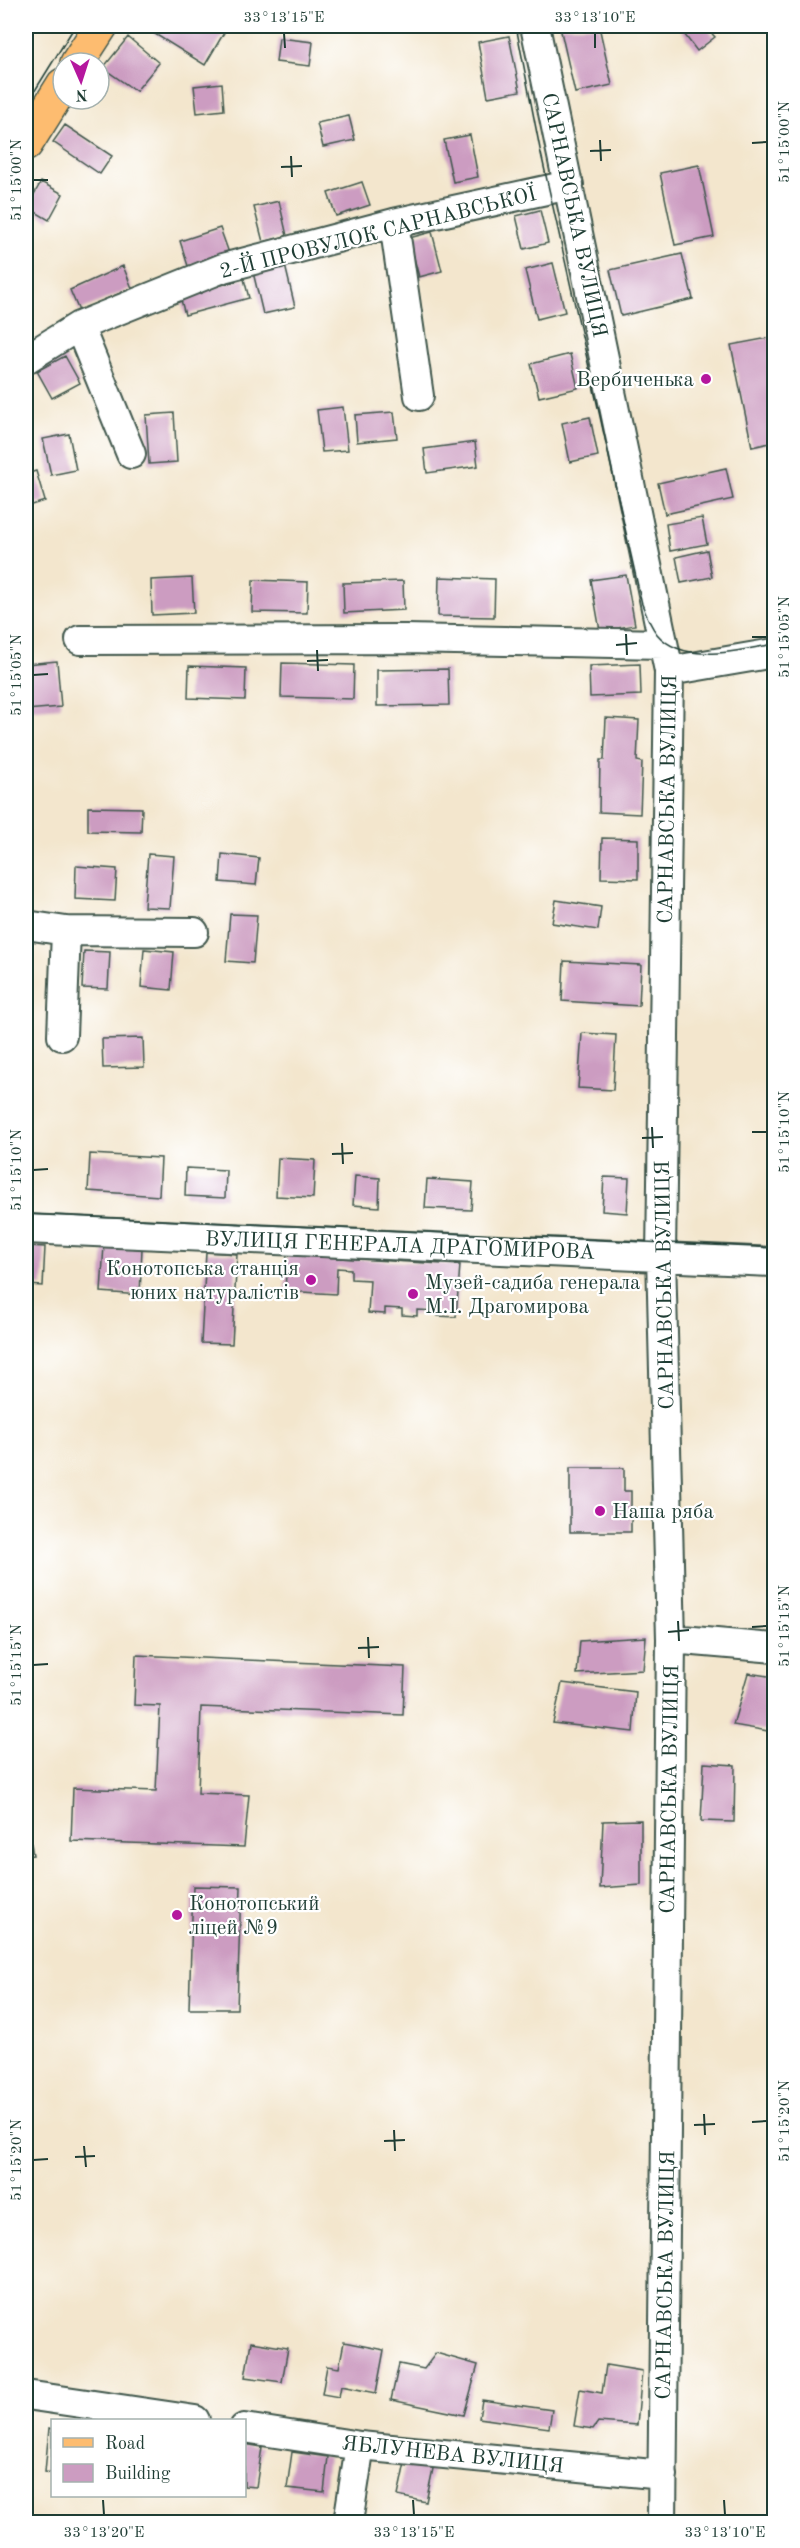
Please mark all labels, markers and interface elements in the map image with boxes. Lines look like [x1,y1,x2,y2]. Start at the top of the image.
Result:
text: 33°13'15"E [244,11,324,26]
text: 33°13'10"E [555,11,635,26]
north arrow [51,51,111,111]
text: N [74,86,88,102]
street label: САРНАВСЬКА ВУЛИЦЯ [537,91,610,339]
text: 51°15'00"N [778,101,793,183]
text: 51°15'00"N [10,139,25,221]
street label: 2-Й ПРОВУЛОК САРНАВСЬКОЇ [217,179,539,283]
place label: Вербиченька [576,370,694,391]
marker: Вербиченька [699,372,713,386]
text: 51°15'05"N [778,596,793,678]
text: 51°15'05"N [10,634,25,716]
street label: САРНАВСЬКА ВУЛИЦЯ [656,674,681,924]
text: 51°15'10"N [778,1091,793,1173]
text: 51°15'10"N [10,1129,25,1211]
street label: САРНАВСЬКА ВУЛИЦЯ [653,1160,678,1410]
street label: ВУЛИЦЯ ГЕНЕРАЛА ДРАГОМИРОВА [205,1229,595,1264]
place label: Конотопська станція юних натуралістів [106,1259,299,1304]
marker: Конотопська станція юних натуралістів [304,1273,318,1287]
place label: Музей-садиба генерала М.І. Драгомирова [425,1273,640,1318]
marker: Музей-садиба генерала М.І. Драгомирова [406,1287,420,1301]
place label: Наша ряба [612,1502,714,1523]
marker: Наша ряба [593,1504,607,1518]
text: 51°15'15"N [778,1585,793,1667]
text: 51°15'15"N [10,1624,25,1706]
street label: САРНАВСЬКА ВУЛИЦЯ [658,1664,683,1914]
place label: Конотопський ліцей №9 [189,1894,319,1939]
marker: Конотопський ліцей №9 [170,1908,184,1922]
text: 51°15'20"N [778,2080,793,2162]
text: 51°15'20"N [10,2119,25,2201]
street label: САРНАВСЬКА ВУЛИЦЯ [654,2150,679,2400]
legend [51,2419,246,2497]
street label: ЯБЛУНЕВА ВУЛИЦЯ [341,2433,565,2478]
text: Road [105,2435,145,2453]
text: Building [105,2465,171,2483]
text: 33°13'20"E [64,2526,144,2541]
text: 33°13'15"E [374,2526,454,2541]
text: 33°13'10"E [685,2526,765,2541]

